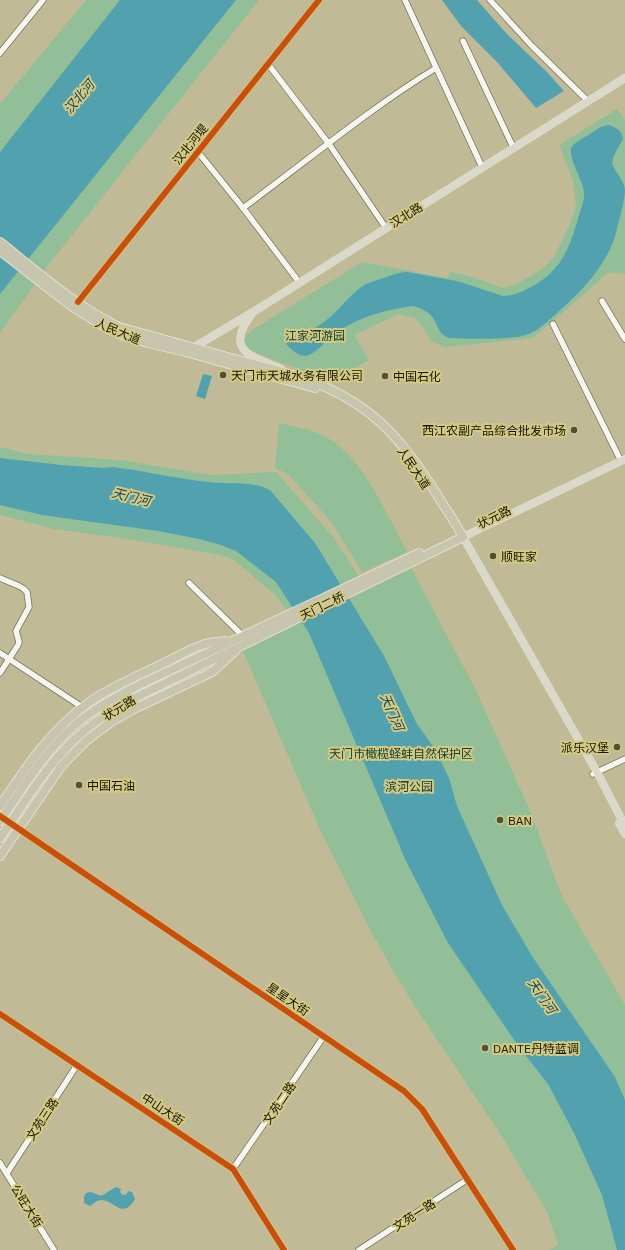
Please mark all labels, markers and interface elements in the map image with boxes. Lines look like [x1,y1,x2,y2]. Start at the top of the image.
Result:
water label: 汉北河 [60,74,100,117]
street label: 汉北河堤 [169,121,211,167]
street label: 汉北路 [387,199,425,231]
street label: 人民大道 [93,315,143,347]
park label: 江家河游园 [285,328,345,343]
place label: 天门市天城水务有限公司 [231,368,363,383]
place label: 中国石化 [393,369,441,384]
marker: 天门市天城水务有限公司 [218,370,228,380]
marker: 中国石化 [380,371,390,381]
place label: 西江农副产品综合批发市场 [422,423,566,438]
marker: 西江农副产品综合批发市场 [569,425,579,435]
street label: 人民大道 [394,444,434,492]
water label: 天门河 [110,484,155,511]
street label: 状元路 [475,502,513,532]
place label: 顺旺家 [501,549,537,564]
marker: 顺旺家 [488,551,498,561]
street label: 天门二桥 [297,589,347,623]
water label: 天门河 [376,691,409,736]
street label: 状元路 [100,692,138,724]
place label: 派乐汉堡 [561,740,609,755]
marker: 派乐汉堡 [612,742,622,752]
park label: 天门市橄榄蛏蚌自然保护区 [329,746,473,761]
place label: 中国石油 [87,778,135,793]
park label: 滨河公园 [385,779,433,794]
marker: 中国石油 [74,780,84,790]
place label: BAN [508,813,532,828]
marker: BAN [495,815,505,825]
water label: 天门河 [524,975,562,1019]
street label: 星星大街 [264,979,312,1019]
place label: DANTE丹特蓝调 [493,1041,579,1056]
marker: DANTE丹特蓝调 [480,1043,490,1053]
street label: 文苑二路 [259,1079,299,1127]
street label: 中山大街 [139,1090,187,1128]
street label: 文苑三路 [23,1095,61,1143]
street label: 公旺大街 [8,1182,46,1230]
street label: 文苑一路 [390,1196,438,1234]

